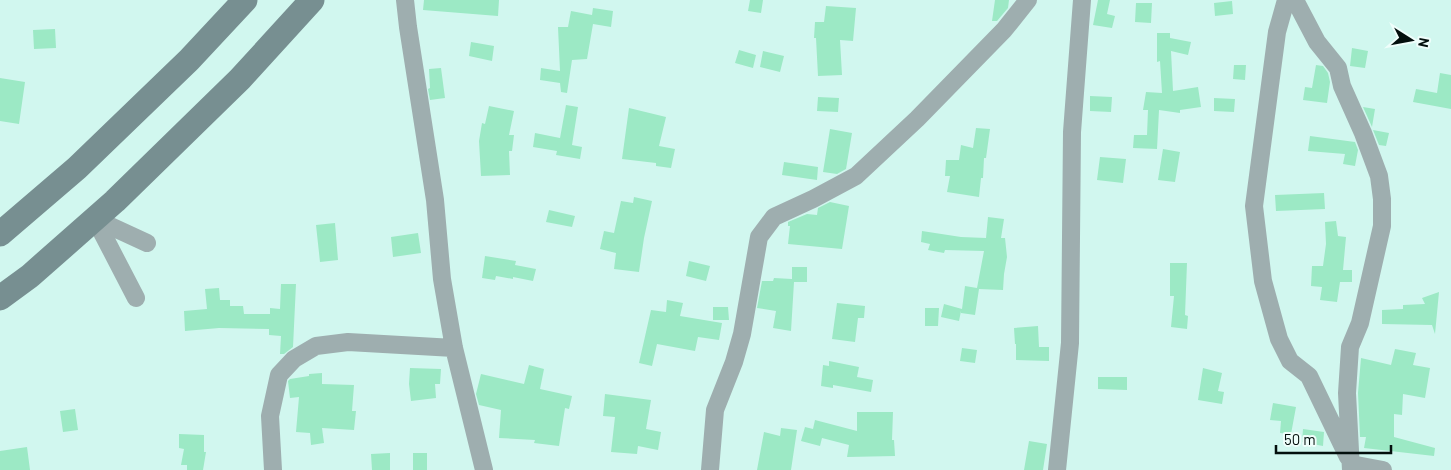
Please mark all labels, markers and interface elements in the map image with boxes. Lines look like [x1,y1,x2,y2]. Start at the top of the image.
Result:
north arrow [1386,15,1436,65]
text: N [1415,36,1433,49]
scale bar [1276,422,1391,454]
text: 50 m [1284,430,1316,448]

